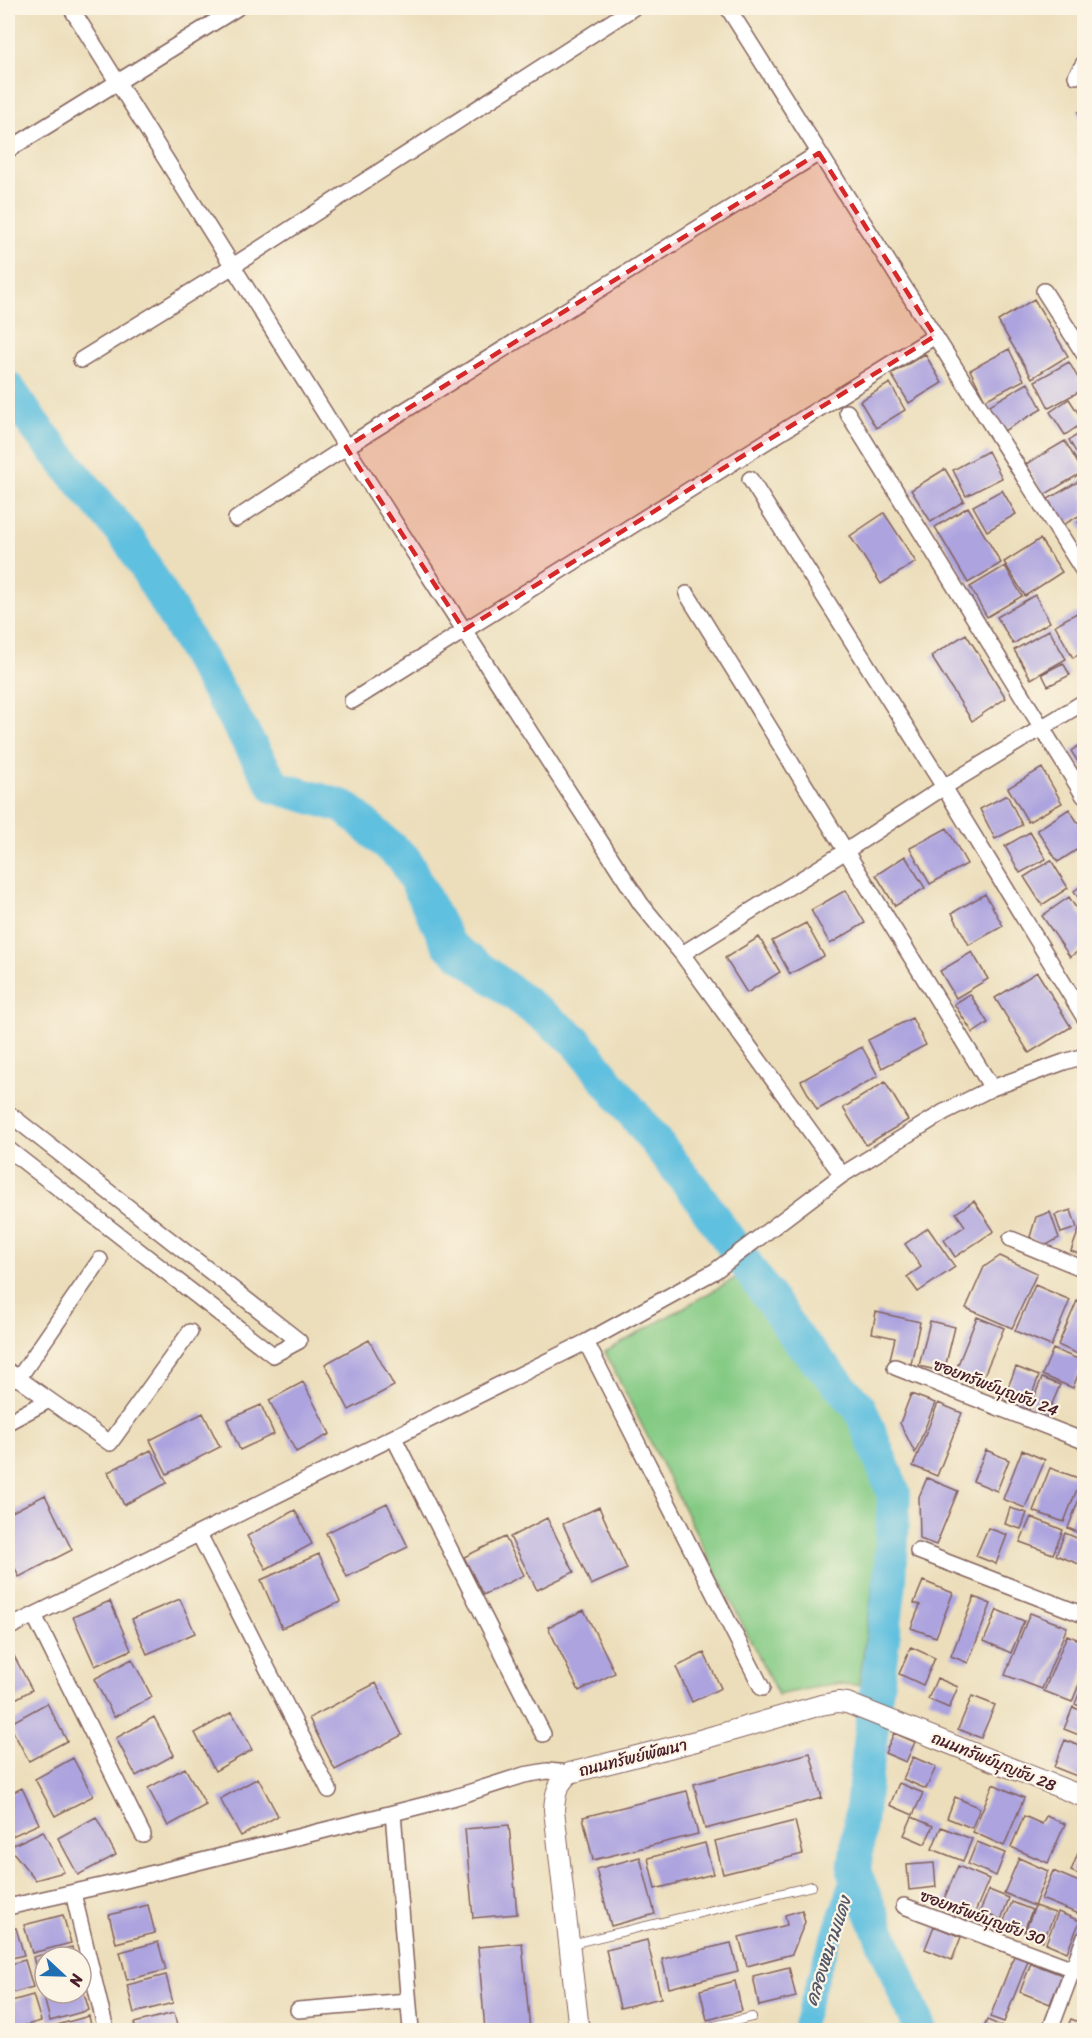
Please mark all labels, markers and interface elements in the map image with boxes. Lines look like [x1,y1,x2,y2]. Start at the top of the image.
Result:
street label: ซอยทรัพย์บุญชัย 24 [929,1350,1063,1425]
street label: ถนนทรัพย์บุญชัย 28 [927,1723,1061,1800]
street label: ถนนทรัพย์พัฒนา [576,1730,691,1785]
street label: ซอยทรัพย์บุญชัย 30 [916,1881,1050,1954]
water label: คลองหนามแดง [795,1890,862,2010]
north arrow [33,1945,93,2005]
text: N [61,1969,92,1992]

